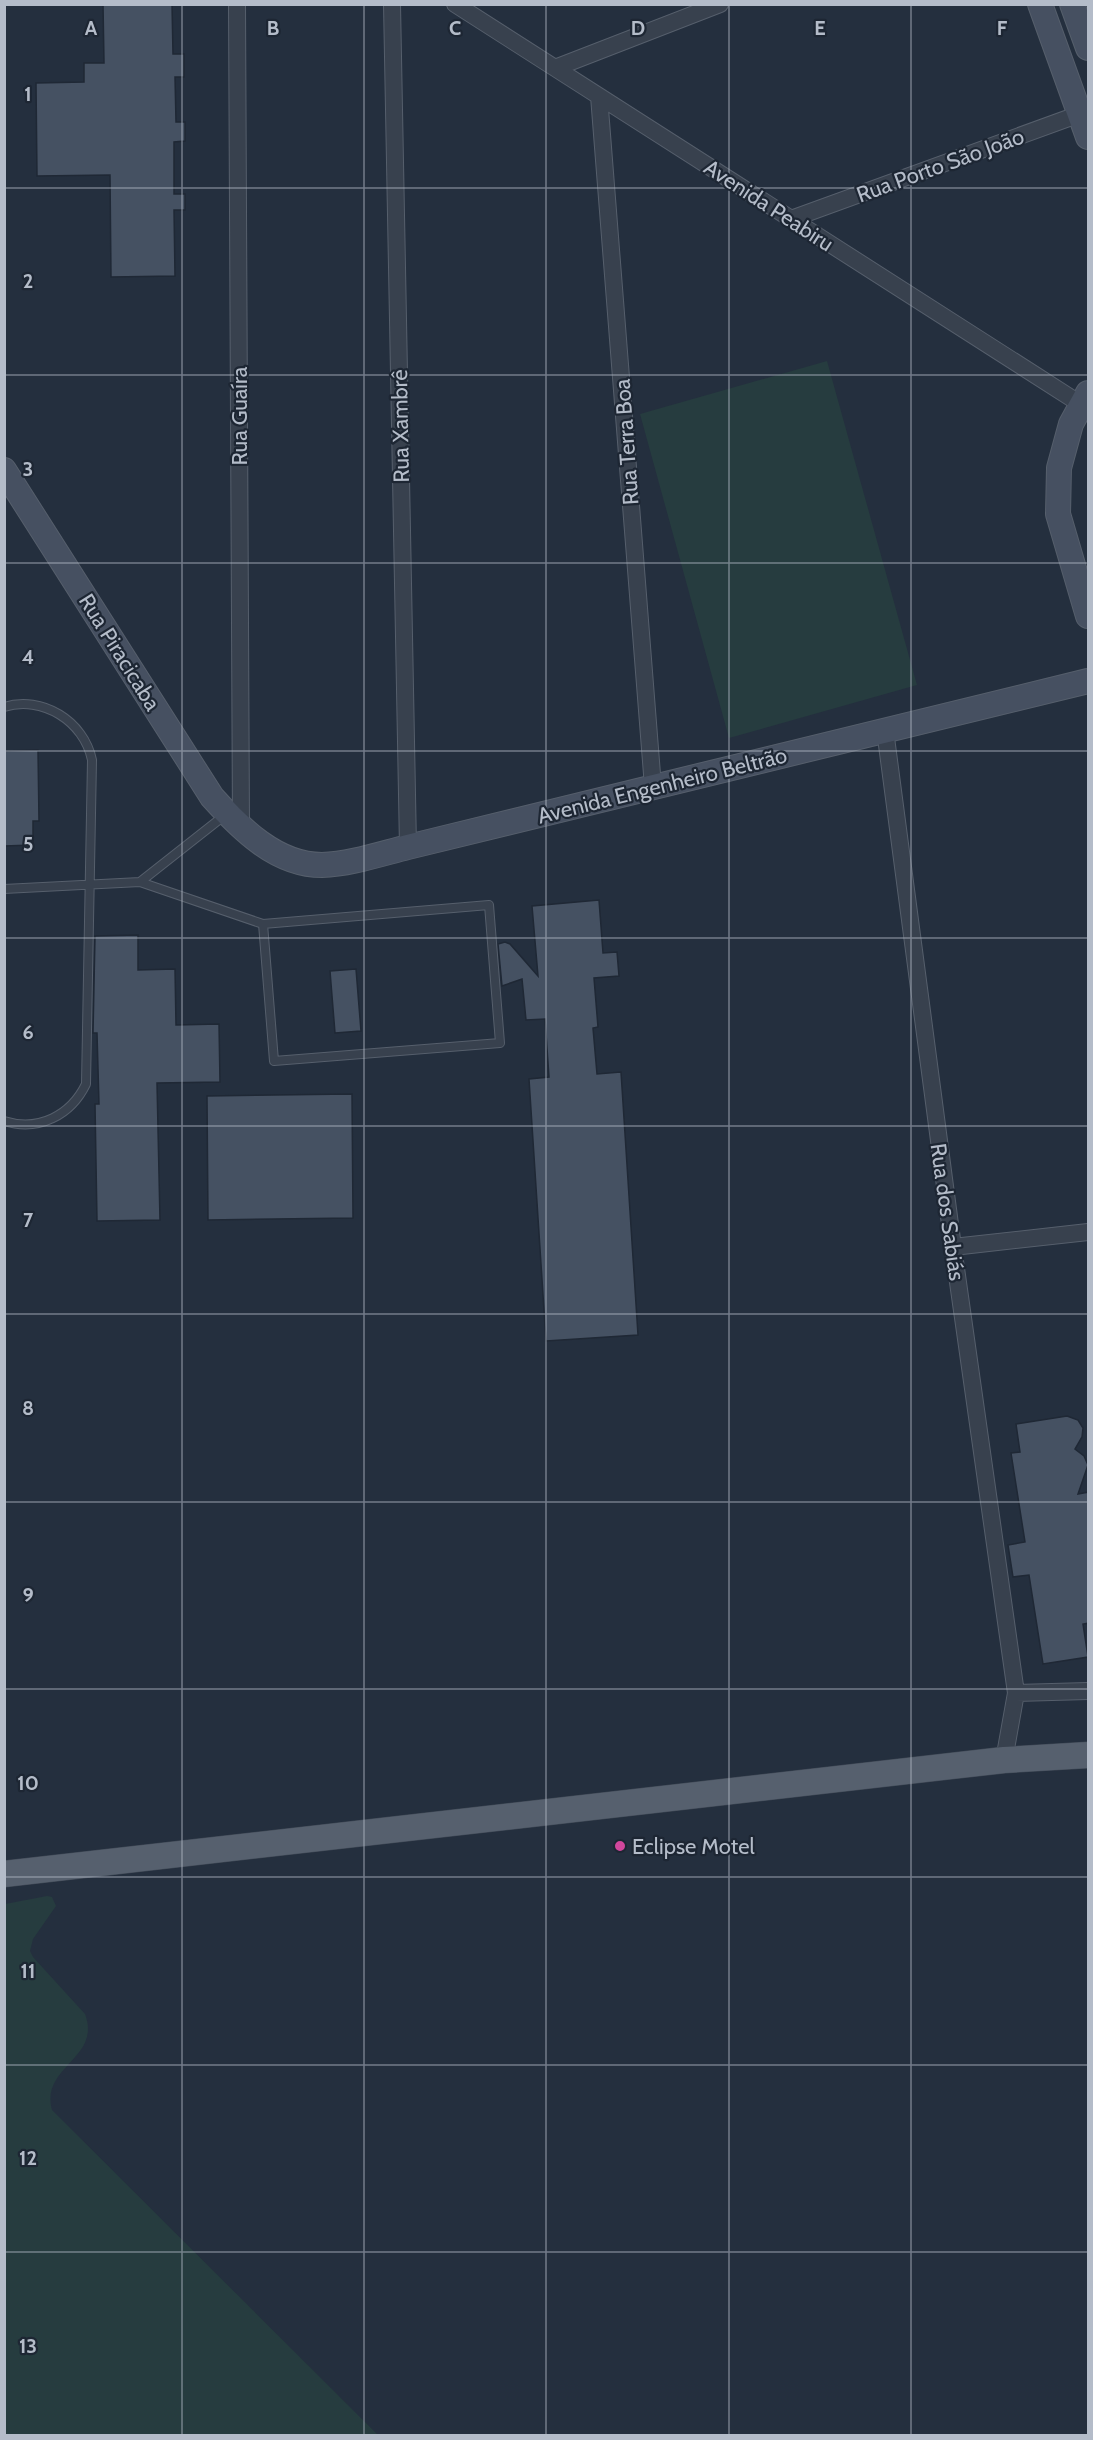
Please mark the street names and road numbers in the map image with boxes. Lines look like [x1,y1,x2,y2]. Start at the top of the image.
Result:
street label: Rua Porto São João [853,123,1028,208]
street label: Avenida Peabiru [699,154,838,257]
street label: Rua Guaíra [226,366,253,465]
street label: Rua Xambrê [386,369,415,483]
street label: Rua Terra Boa [609,378,644,506]
street label: Rua Piracicaba [73,589,166,716]
street label: Avenida Engenheiro Beltrão [535,741,790,830]
street label: Rua dos Sabiás [925,1142,971,1282]

